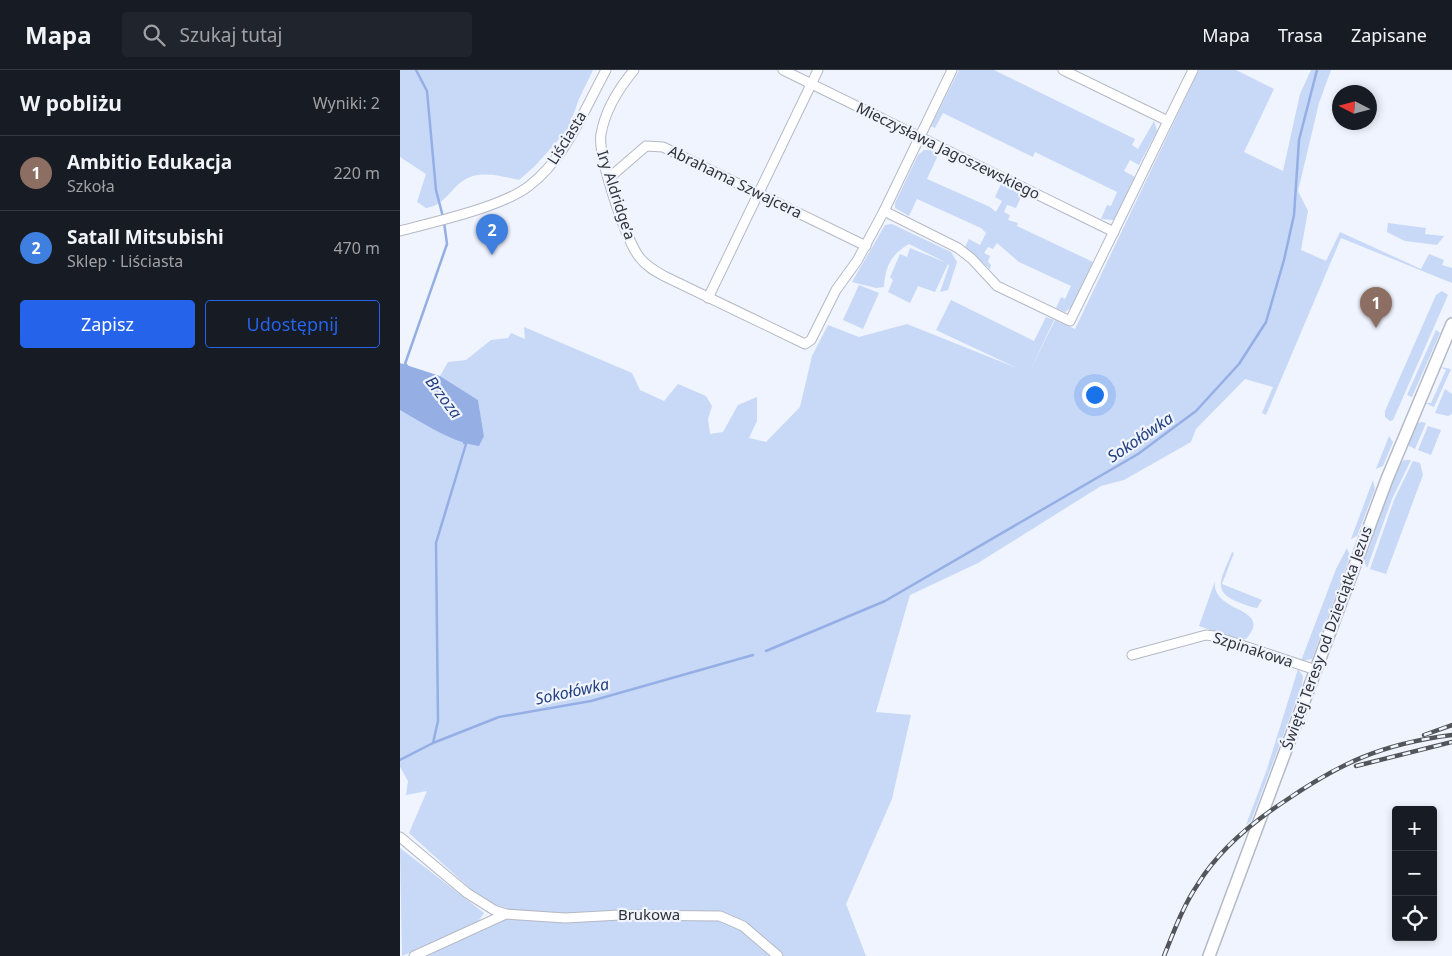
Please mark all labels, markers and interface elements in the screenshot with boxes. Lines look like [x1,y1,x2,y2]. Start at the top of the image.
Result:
search box [122,12,472,57]
text: Mapa [25,18,92,51]
icon: search [140,21,168,49]
text: Szukaj tutaj [180,22,282,48]
text: Mapa [1202,23,1250,47]
text: Trasa [1278,23,1323,47]
text: Zapisane [1351,23,1427,47]
north arrow [1332,85,1377,130]
text: W pobliżu [20,89,122,117]
text: Wyniki: 2 [313,92,380,114]
street label: Mieczysława Jagoszewskiego [853,97,1044,203]
street label: Liściasta [542,107,590,168]
street label: Abrahama Szwajcera [665,140,806,222]
street label: Iry Aldridge’a [593,147,641,242]
text: Ambitio Edukacja [67,149,232,175]
text: 1 [31,162,41,184]
text: 220 m [333,162,380,184]
text: Szkoła [67,175,115,197]
pin: 2 [476,214,508,255]
text: Satall Mitsubishi [67,224,224,250]
text: 2 [31,237,41,259]
text: 470 m [333,237,380,259]
text: Sklep · Liściasta [67,250,183,272]
pin: 1 [1360,287,1392,328]
button: Zapisz [20,300,195,348]
button: Udostępnij [205,300,380,348]
water label: Brzoza [421,371,467,423]
your location [1082,382,1108,408]
water label: Sokołówka [1103,407,1177,467]
street label: Świętej Teresy od Dzieciątka Jezus [1276,523,1376,752]
street label: Szpinakowa [1211,627,1296,671]
water label: Sokołówka [533,672,611,710]
map controls [1392,806,1437,941]
button: + [1392,806,1437,851]
button: − [1392,851,1437,896]
button: locate [1392,896,1437,941]
street label: Brukowa [618,904,680,924]

